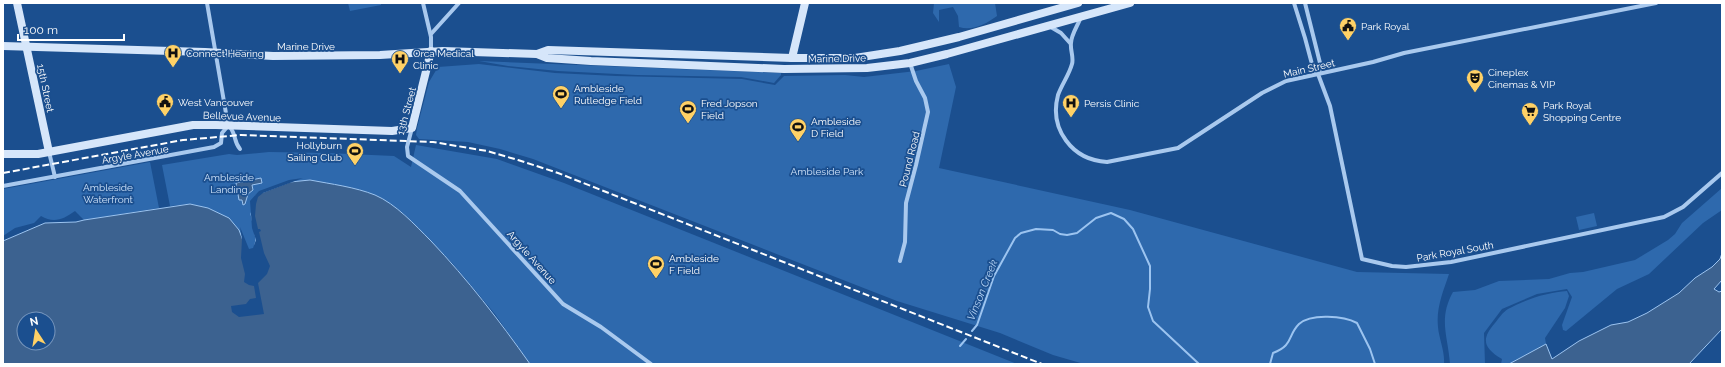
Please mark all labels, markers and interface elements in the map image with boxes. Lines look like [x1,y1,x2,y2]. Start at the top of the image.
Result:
scale bar [18,16,124,42]
public building icon: Park Royal [1338,16,1358,41]
place label: Park Royal [1361,21,1410,32]
text: 100 m [24,23,58,37]
street label: Marine Drive [277,41,335,52]
hospital icon: Connect Hearing [163,43,183,68]
place label: Connect Hearing [186,48,264,59]
place label: Orca Medical Clinic [413,48,474,71]
hospital icon: Orca Medical Clinic [390,49,410,74]
street label: Marine Drive [808,52,866,65]
street label: Main Street [1282,57,1337,80]
street label: 15th Street [35,63,56,114]
place label: Cineplex Cinemas & VIP [1488,67,1555,90]
theatre icon: Cineplex Cinemas & VIP [1465,68,1485,93]
place label: Ambleside Rutledge Field [574,83,642,106]
sports icon: Ambleside Rutledge Field [551,84,571,109]
street label: 13th Street [395,85,418,136]
public building icon: West Vancouver [155,92,175,117]
hospital icon: Persis Clinic [1061,93,1081,118]
place label: West Vancouver [178,97,254,108]
place label: Fred Jopson Field [701,98,758,121]
place label: Persis Clinic [1084,98,1140,109]
sports icon: Fred Jopson Field [678,99,698,124]
place label: Park Royal Shopping Centre [1543,100,1621,123]
supermarket icon: Park Royal Shopping Centre [1520,101,1540,126]
street label: Bellevue Avenue [203,110,281,123]
place label: Ambleside D Field [811,116,861,139]
sports icon: Ambleside D Field [788,117,808,142]
street label: Pound Road [897,130,922,188]
place label: Hollyburn Sailing Club [287,140,342,163]
sports icon: Hollyburn Sailing Club [345,141,365,166]
street label: Argyle Avenue [101,143,169,166]
park label: Ambleside Park [791,166,864,177]
park label: Ambleside Landing [204,172,254,195]
park label: Ambleside Waterfront [83,182,134,205]
street label: Argyle Avenue [505,229,558,286]
street label: Park Royal South [1416,239,1495,264]
place label: Ambleside F Field [669,253,719,276]
sports icon: Ambleside F Field [646,254,666,279]
water label: Vinson Creek [964,258,1001,323]
north arrow [16,311,56,351]
text: N [29,314,39,329]

